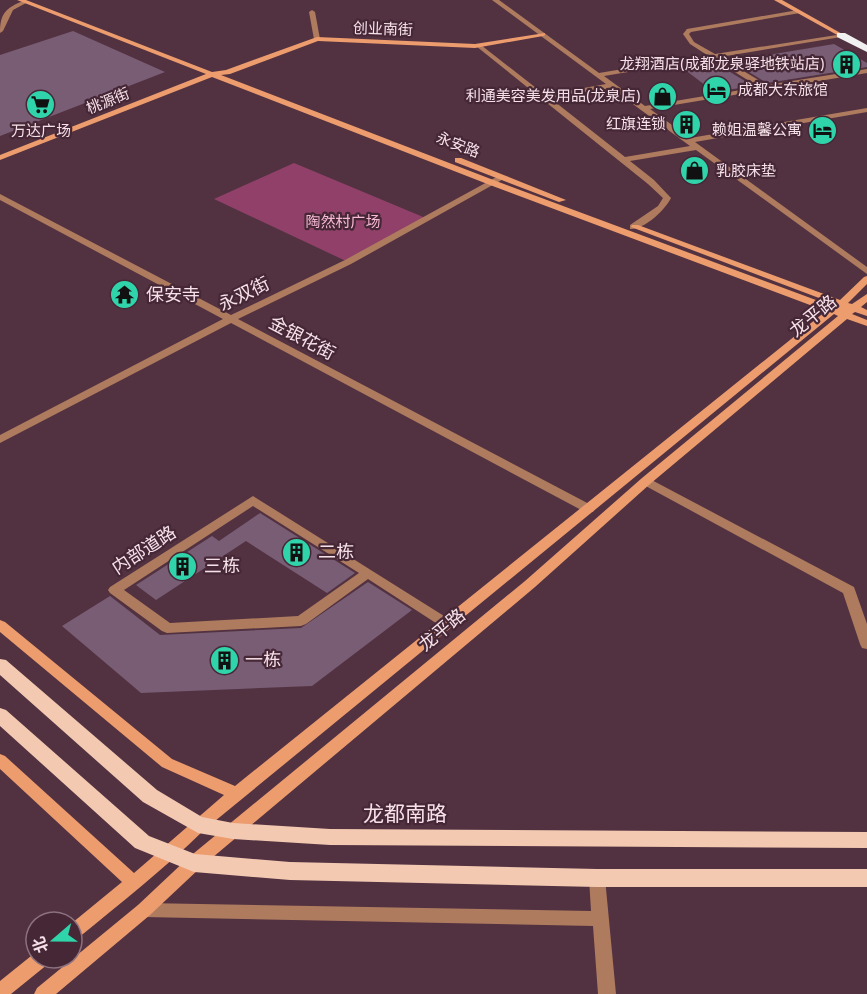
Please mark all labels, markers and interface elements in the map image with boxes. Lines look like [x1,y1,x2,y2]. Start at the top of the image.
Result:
street label: 创业南街 [353,19,413,41]
building icon: 龙翔酒店(成都龙泉驿地铁站店) [830,48,862,80]
place label: 龙翔酒店(成都龙泉驿地铁站店) [620,55,825,75]
hotel icon: 成都大东旅馆 [701,74,733,106]
shop icon: 利通美容美发用品(龙泉店) [646,80,678,112]
place label: 成都大东旅馆 [738,82,828,101]
street label: 桃源街 [84,85,133,120]
place label: 利通美容美发用品(龙泉店) [466,87,641,107]
supermarket icon: 万达广场 [25,88,57,120]
building icon: 红旗连锁 [671,108,703,140]
hotel icon: 赖姐温馨公寓 [807,114,839,146]
place label: 红旗连锁 [606,116,666,135]
place label: 赖姐温馨公寓 [712,121,802,141]
place label: 万达广场 [11,123,71,142]
street label: 永安路 [433,129,482,163]
shop icon: 乳胶床垫 [679,155,711,187]
place label: 乳胶床垫 [716,163,776,182]
park label: 陶然村广场 [305,213,381,233]
street label: 永双街 [215,273,274,318]
temple icon: 保安寺 [109,279,141,311]
place label: 保安寺 [146,285,200,308]
street label: 龙平路 [786,291,842,343]
street label: 金银花街 [264,312,338,366]
street label: 内部道路 [108,522,181,581]
building icon: 二栋 [281,536,313,568]
place label: 二栋 [318,542,354,565]
building icon: 三栋 [167,550,199,582]
place label: 三栋 [204,556,240,579]
street label: 龙平路 [415,605,471,657]
building icon: 一栋 [208,644,240,676]
place label: 一栋 [245,650,281,673]
street label: 龙都南路 [363,802,447,829]
north arrow [24,910,84,970]
text: 北 [30,934,54,955]

